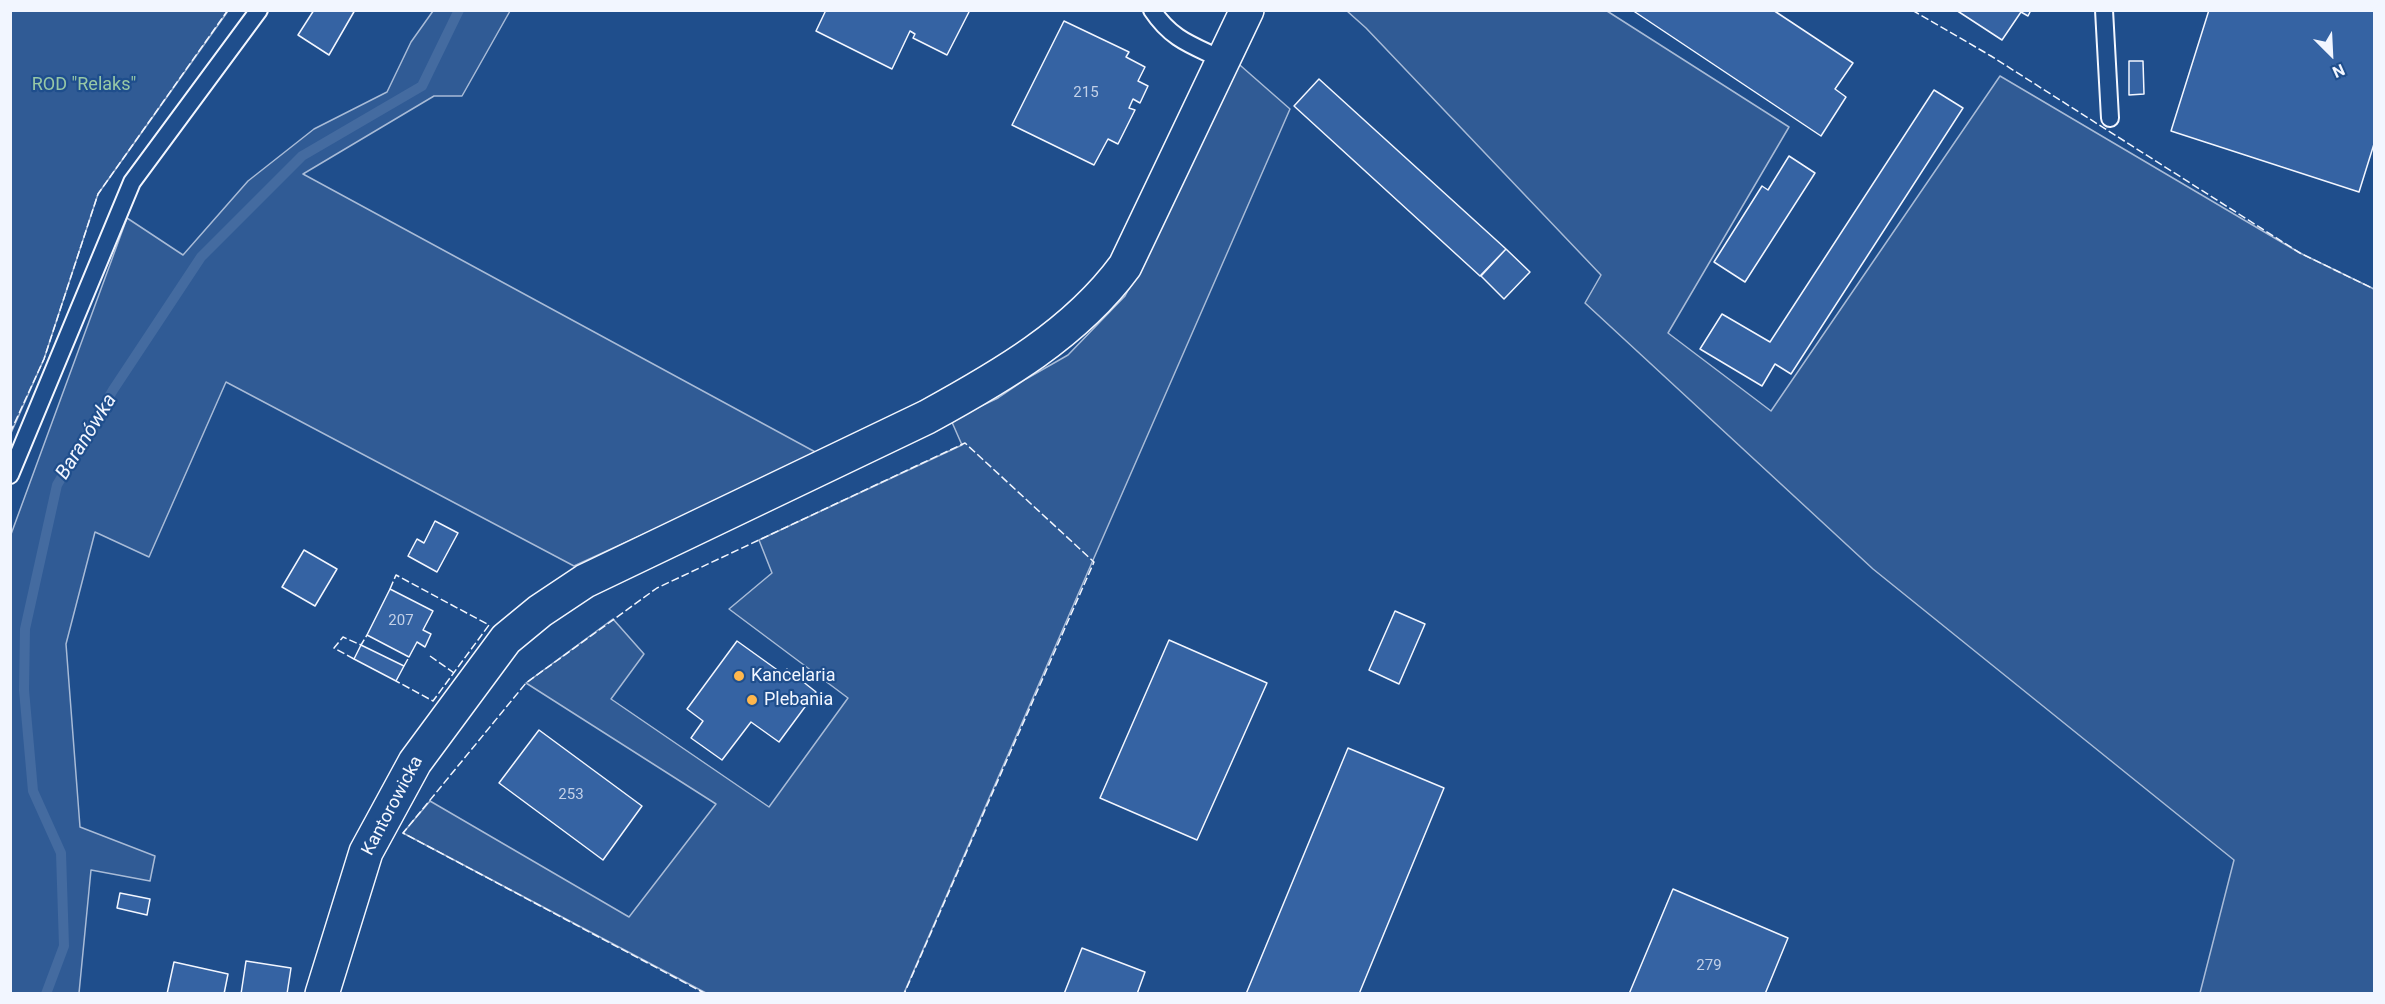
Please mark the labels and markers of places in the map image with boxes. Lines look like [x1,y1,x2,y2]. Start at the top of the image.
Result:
place label: Kancelaria [751,665,835,687]
marker: Kancelaria [732,669,746,683]
place label: Plebania [764,689,833,711]
marker: Plebania [745,693,759,707]

